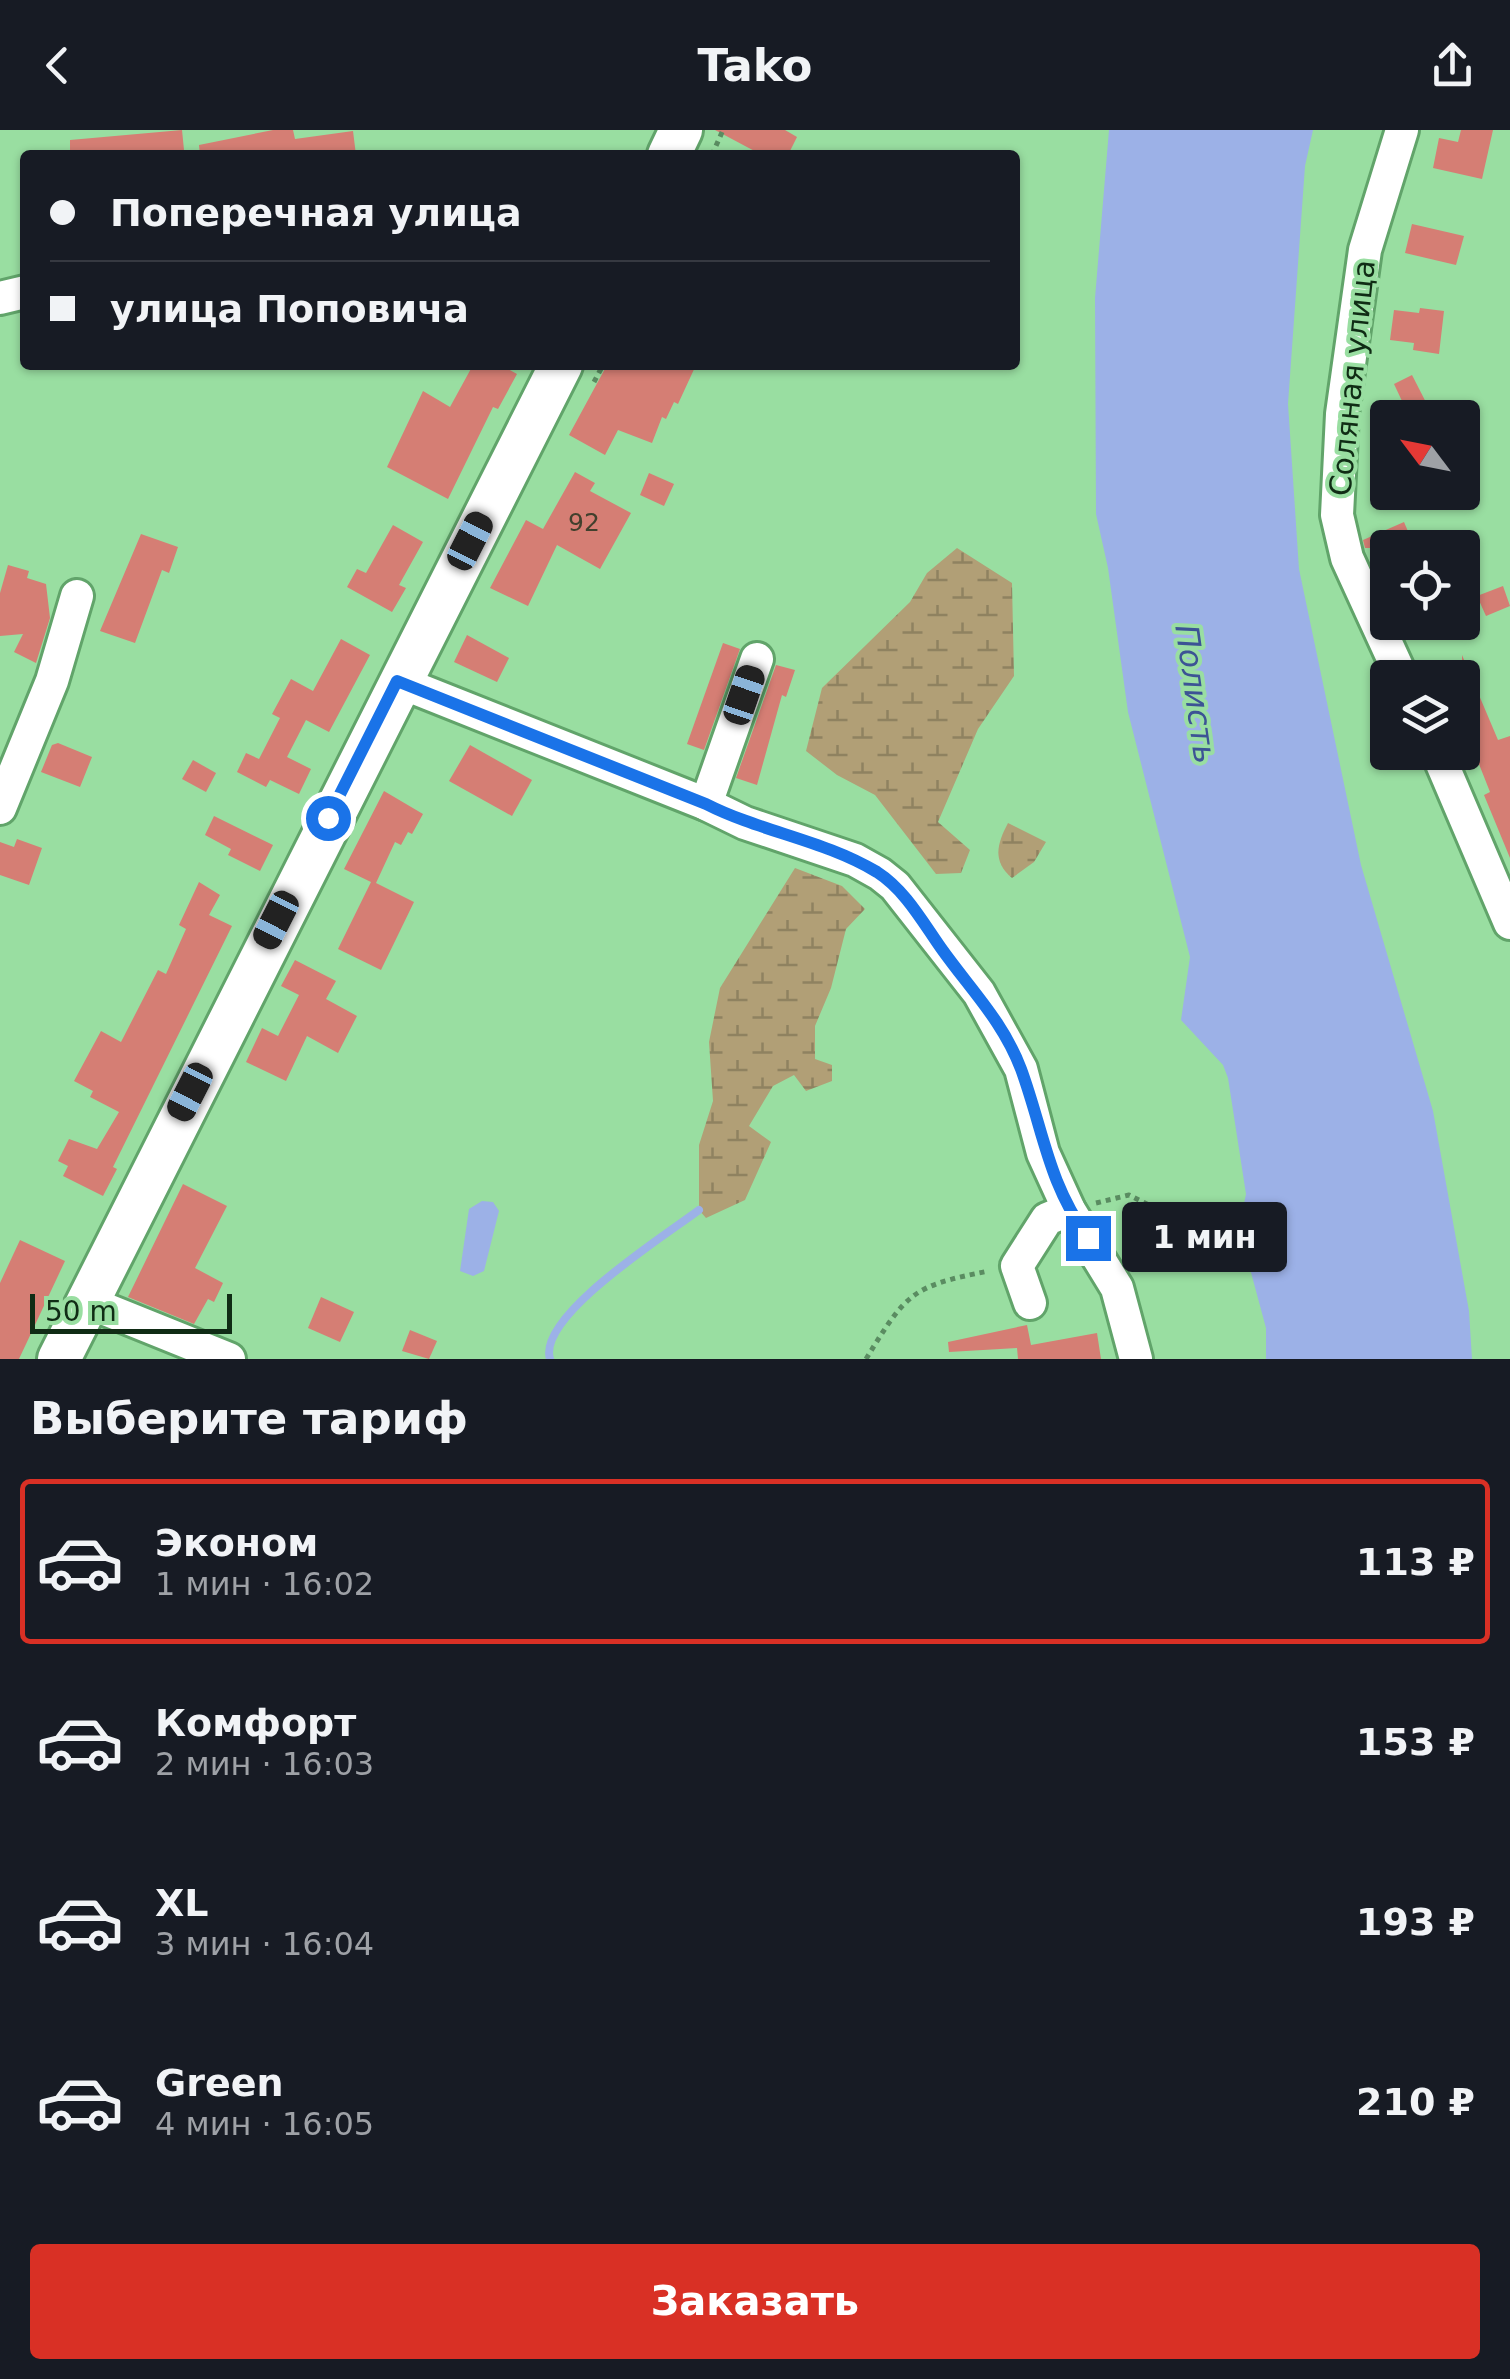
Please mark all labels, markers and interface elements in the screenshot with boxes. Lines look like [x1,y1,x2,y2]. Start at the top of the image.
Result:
icon: back [30,38,85,93]
icon: share [1425,38,1480,93]
text: Tako [698,39,812,92]
text: Поперечная улица [110,191,522,235]
street label: Соляная улица [1322,258,1382,498]
text: улица Поповича [110,287,469,331]
north arrow [1370,400,1480,510]
map controls [1370,400,1480,770]
car [443,507,497,575]
house number: 92 [568,508,600,537]
button: locate [1370,530,1480,640]
water label: Полисть [1167,622,1225,766]
button: layers [1370,660,1480,770]
car [720,662,768,728]
route start [306,796,351,841]
car [249,886,303,954]
car [163,1058,217,1126]
callout: 1 мин [1123,1203,1288,1273]
route end [1066,1216,1111,1261]
text: 1 мин [1152,1218,1257,1256]
scale bar [30,1289,232,1334]
text: 50 m [45,1295,117,1328]
text: Выберите тариф [30,1392,468,1445]
icon: car [35,1517,125,1607]
text: Эконом [155,1521,318,1565]
text: 113 ₽ [1356,1540,1475,1584]
text: 1 мин · 16:02 [155,1565,374,1603]
icon: car [35,1697,125,1787]
text: Комфорт [155,1701,356,1745]
text: 153 ₽ [1356,1720,1475,1764]
text: 2 мин · 16:03 [155,1745,374,1783]
icon: car [35,1877,125,1967]
text: XL [155,1881,209,1925]
text: 193 ₽ [1356,1900,1475,1944]
text: 3 мин · 16:04 [155,1925,374,1963]
icon: car [35,2057,125,2147]
text: Green [155,2061,284,2105]
text: 210 ₽ [1356,2080,1475,2124]
text: 4 мин · 16:05 [155,2105,374,2143]
button: Заказать [30,2244,1480,2359]

